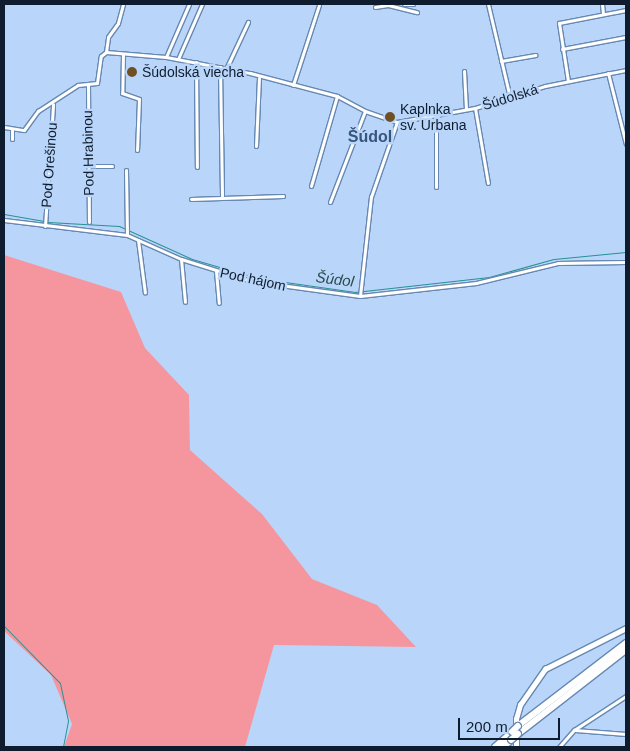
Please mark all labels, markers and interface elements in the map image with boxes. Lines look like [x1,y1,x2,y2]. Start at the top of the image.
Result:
place label: Šúdolská viecha [142,64,244,80]
marker: Šúdolská viecha [126,66,138,78]
street label: Šúdolská [480,81,540,113]
place label: Kaplnka sv. Urbana [400,101,467,134]
street label: Pod Hrabinou [79,110,97,196]
marker: Kaplnka sv. Urbana [384,111,396,123]
street label: Pod Orešinou [38,122,60,208]
district label: Šúdol [348,127,392,147]
street label: Pod hájom [219,264,287,294]
water label: Šúdol [315,268,355,290]
scale bar [460,708,562,740]
text: 200 m [466,718,508,735]

